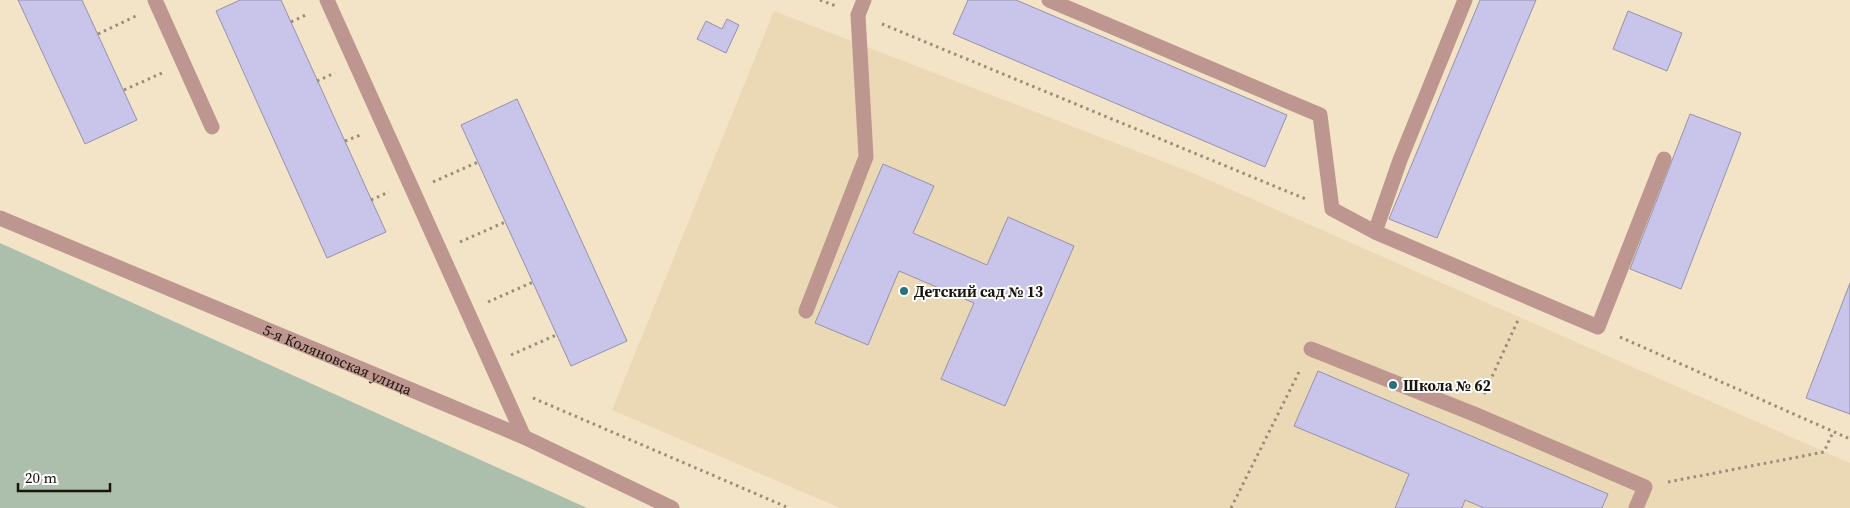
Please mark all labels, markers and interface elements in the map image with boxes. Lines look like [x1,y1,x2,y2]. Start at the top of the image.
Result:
place label: Детский сад № 13 [914,281,1043,302]
marker: Детский сад № 13 [898,285,910,297]
street label: 5-я Коляновская улица [260,319,416,400]
place label: Школа № 62 [1403,375,1491,396]
marker: Школа № 62 [1387,379,1399,391]
scale bar [18,460,110,492]
text: 20 m [25,467,57,488]

